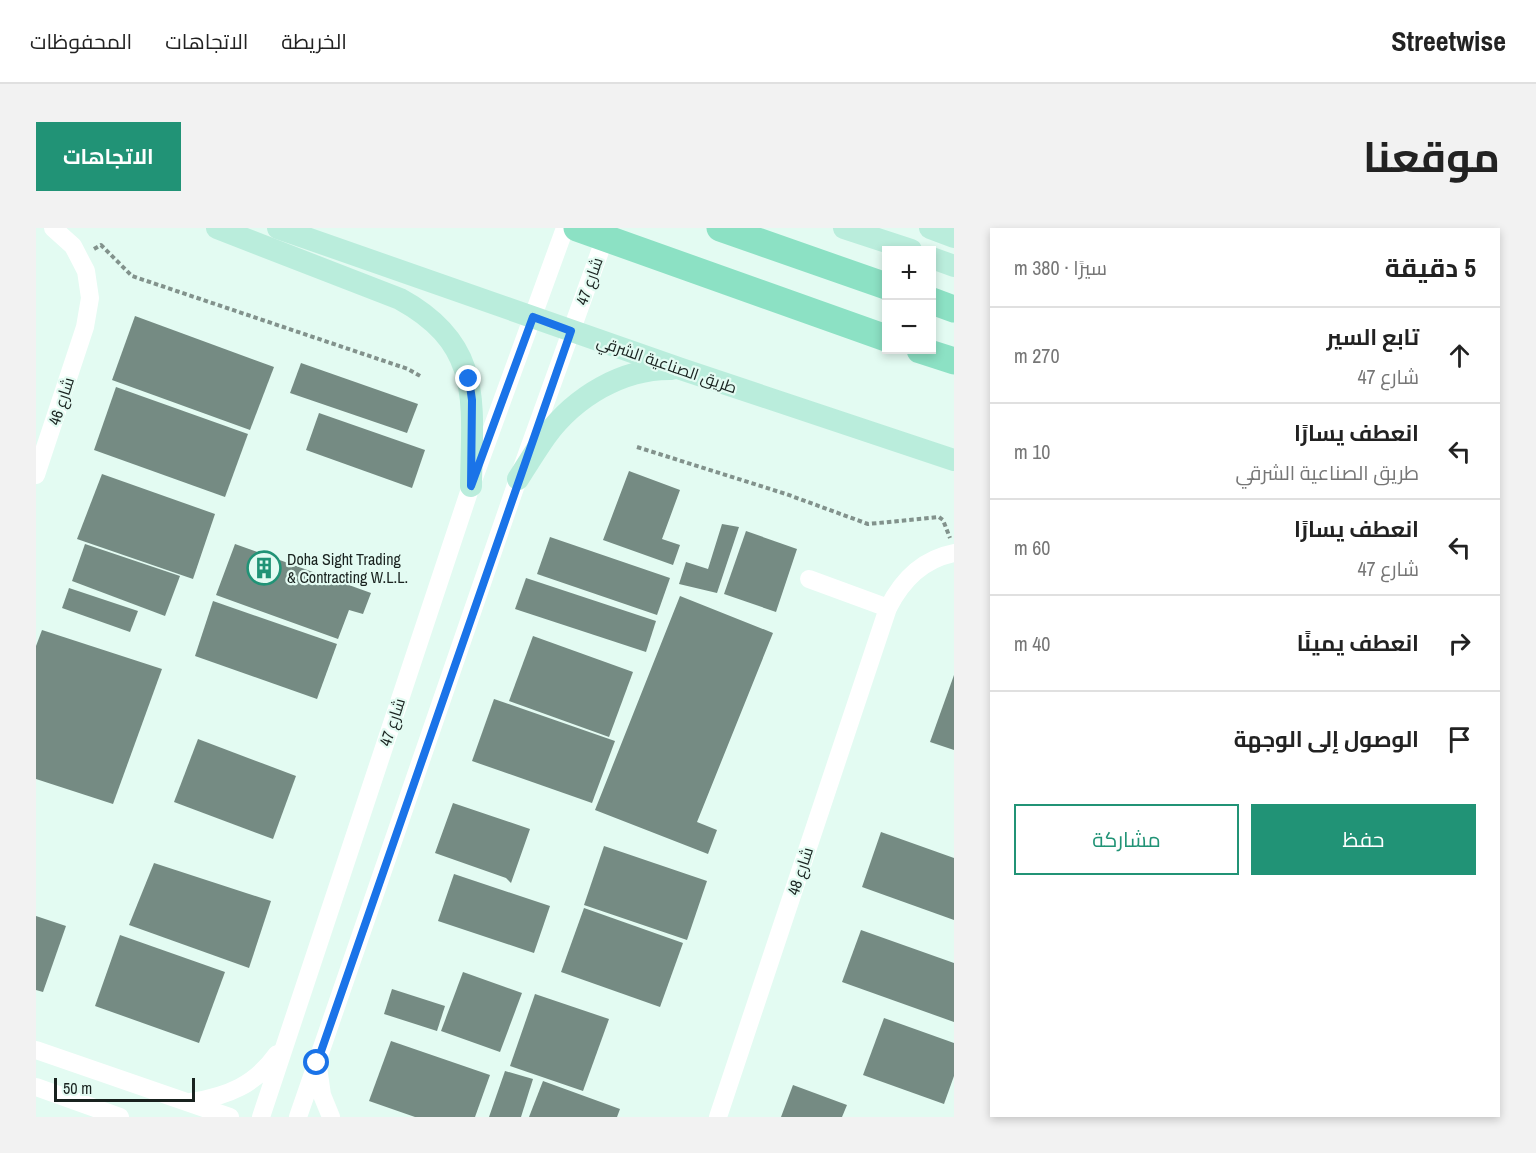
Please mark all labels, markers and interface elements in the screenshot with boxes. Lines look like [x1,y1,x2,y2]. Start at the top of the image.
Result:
text: Streetwise [1391,22,1506,60]
text: المحفوظات [30,27,132,56]
text: الاتجاهات [165,27,248,56]
text: الخريطة [281,27,347,56]
button: الاتجاهات [36,122,181,191]
text: موقعنا [1363,129,1500,185]
map controls [882,246,936,354]
button: + [882,246,936,300]
text: 5 دقيقة [1385,250,1476,285]
street label: شارع 47 [570,254,609,308]
text: سيرًا · 380 m [1014,254,1107,281]
button: − [882,300,936,354]
text: تابع السير [1327,322,1419,352]
street label: طريق الصناعية الشرقي [593,330,740,401]
icon: ahead [1443,339,1476,372]
text: 270 m [1014,342,1060,369]
text: شارع 47 [1357,363,1419,390]
route end [455,365,481,391]
street label: شارع 46 [43,374,80,428]
text: انعطف يسارًا [1294,418,1419,448]
icon: left [1443,435,1476,468]
text: 10 m [1014,438,1050,465]
text: طريق الصناعية الشرقي [1236,459,1419,486]
text: انعطف يسارًا [1294,514,1419,544]
icon: left [1443,531,1476,564]
text: 60 m [1014,534,1050,561]
place label: Doha Sight Trading & Contracting W.L.L. [287,548,408,588]
building icon: Doha Sight Trading & Contracting W.L.L. [246,550,282,586]
text: شارع 47 [1357,555,1419,582]
icon: right [1443,627,1476,660]
text: انعطف يمينًا [1297,628,1419,658]
text: 40 m [1014,630,1050,657]
street label: شارع 47 [374,695,411,749]
icon: arrive [1443,723,1476,756]
text: الوصول إلى الوجهة [1234,724,1419,754]
button: مشاركة [1014,804,1239,875]
button: حفظ [1251,804,1476,875]
street label: شارع 48 [782,844,819,898]
route start [303,1049,329,1075]
scale bar [54,1075,195,1102]
text: 50 m [63,1077,92,1099]

